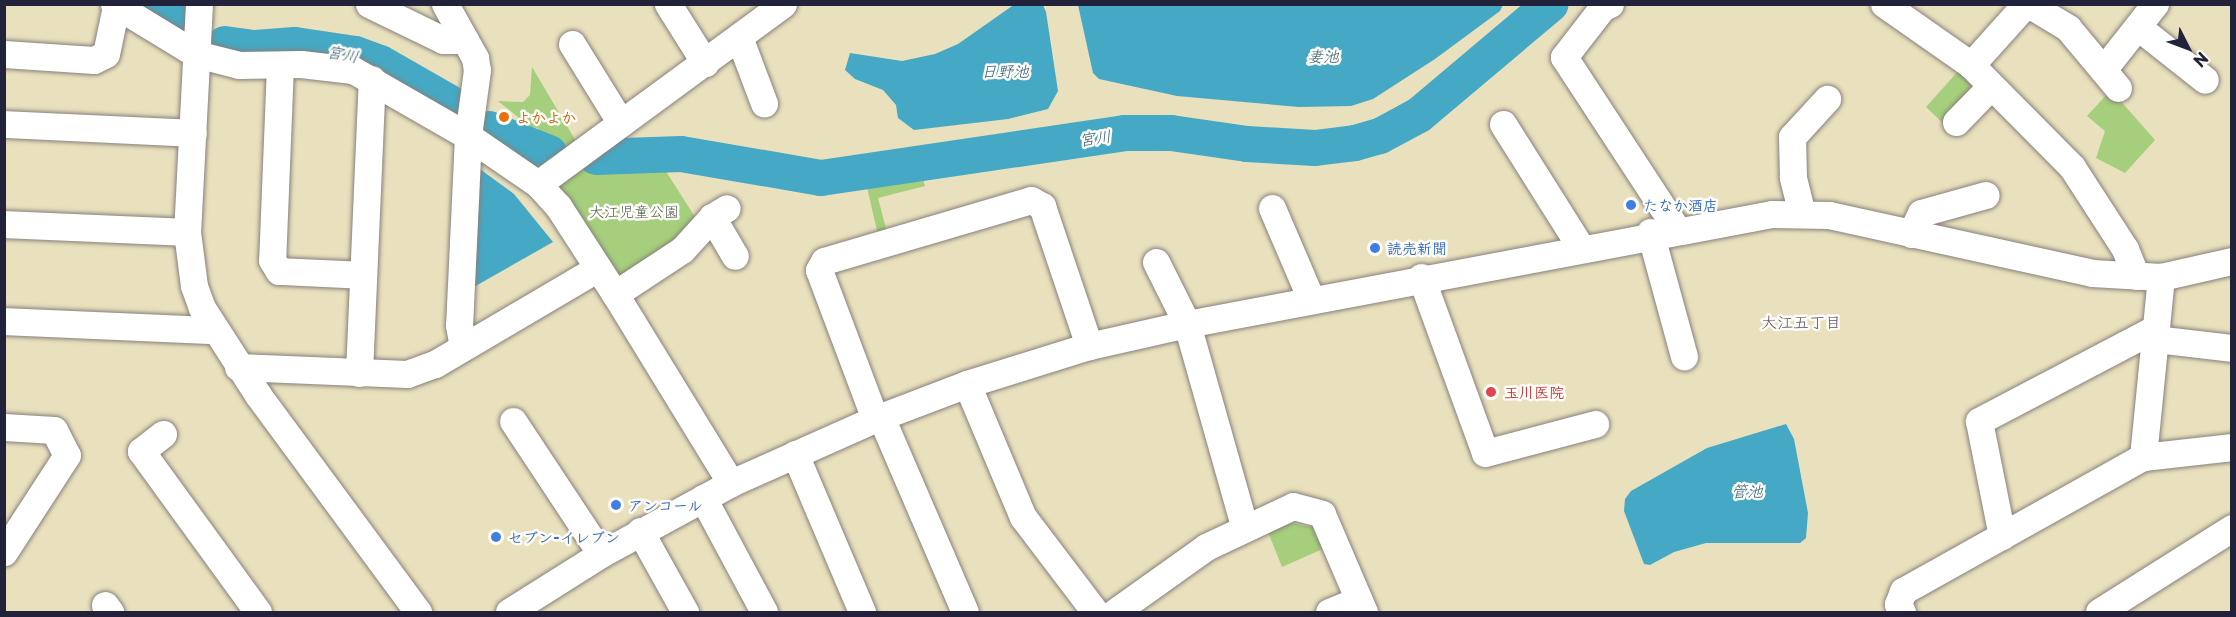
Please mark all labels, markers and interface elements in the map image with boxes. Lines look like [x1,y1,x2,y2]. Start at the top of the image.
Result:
north arrow [2158,18,2218,78]
water label: 宮川 [325,41,361,65]
water label: 妻池 [1307,45,1339,65]
text: N [2188,47,2215,73]
water label: 日野池 [981,60,1029,80]
place label: よかよか [516,108,576,126]
marker: よかよか [497,110,511,124]
water label: 宮川 [1078,125,1112,149]
place label: たなか酒店 [1643,196,1718,214]
marker: たなか酒店 [1624,198,1638,212]
park label: 大江児童公園 [589,202,679,220]
place label: 読売新聞 [1387,239,1447,257]
marker: 読売新聞 [1368,241,1382,255]
district label: 大江五丁目 [1761,311,1841,331]
marker: 玉川医院 [1482,383,1500,401]
place label: 玉川医院 [1504,383,1564,401]
water label: 管池 [1731,480,1763,500]
place label: アンコール [628,496,703,514]
marker: アンコール [609,498,623,512]
place label: セブン-イレブン [508,528,620,546]
marker: セブン-イレブン [489,530,503,544]

